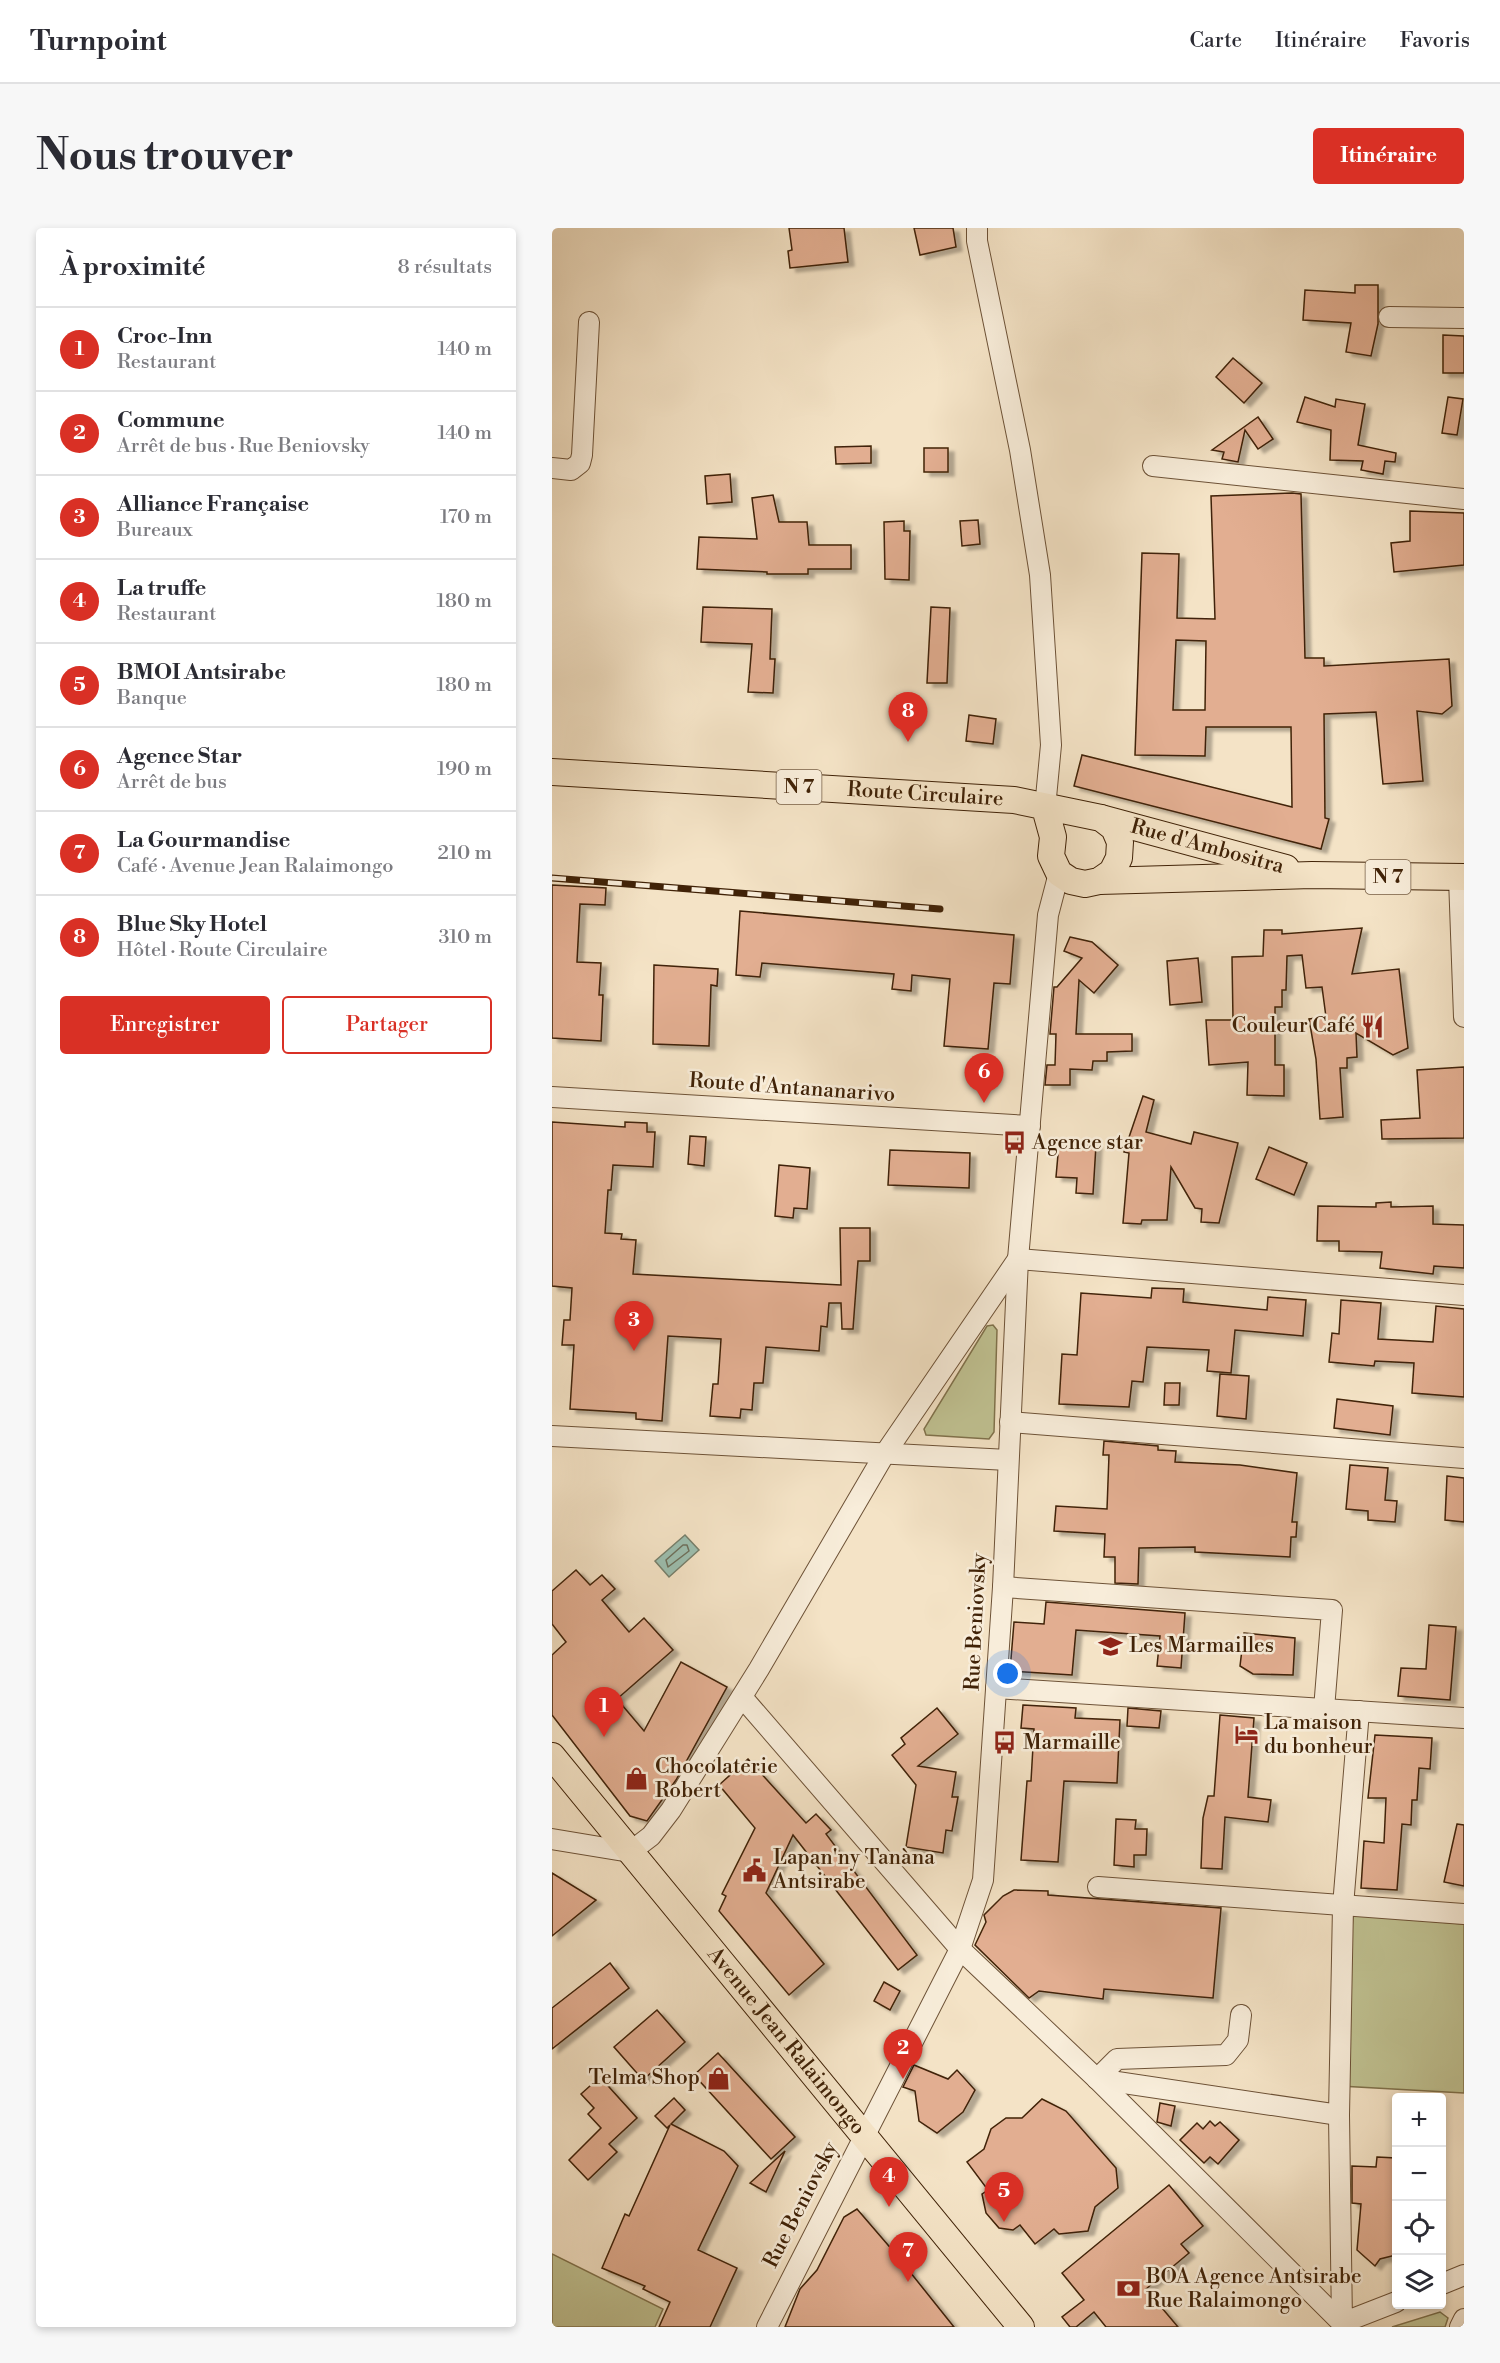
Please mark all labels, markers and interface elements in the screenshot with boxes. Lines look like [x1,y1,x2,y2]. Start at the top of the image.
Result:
text: Turnpoint [30,24,166,59]
text: Carte [1190,28,1242,54]
text: Itinéraire [1275,28,1367,54]
text: Favoris [1400,28,1470,54]
button: Itinéraire [1313,128,1464,184]
text: Nous trouver [36,130,294,183]
text: À proximité [60,251,205,283]
text: 8 résultats [398,255,492,280]
text: Croc-Inn [117,323,212,350]
text: 1 [75,337,84,362]
text: 140 m [437,337,492,362]
text: Restaurant [117,350,216,375]
text: Commune [117,407,224,434]
text: 2 [73,421,86,446]
text: 140 m [437,421,492,446]
text: Arrêt de bus · Rue Beniovsky [117,434,370,459]
text: Alliance Française [117,491,309,518]
text: 3 [73,505,86,530]
text: 170 m [440,505,492,530]
text: Bureaux [117,518,193,543]
text: La truffe [117,575,206,602]
text: 4 [73,589,86,614]
text: 180 m [437,589,492,614]
text: Restaurant [117,602,216,627]
text: BMOI Antsirabe [117,659,286,686]
text: 5 [73,673,86,698]
text: 180 m [437,673,492,698]
text: Banque [117,686,187,711]
pin: 8 [888,692,928,742]
text: Agence Star [117,743,242,770]
text: 6 [73,757,86,782]
text: 190 m [437,757,492,782]
text: Arrêt de bus [117,770,227,795]
road number: N 7 [776,770,822,804]
street label: Route Circulaire [846,777,1004,812]
street label: Rue d'Ambositra [1128,814,1287,880]
text: La Gourmandise [117,827,290,854]
text: 7 [74,841,85,866]
text: 210 m [437,841,492,866]
text: Café · Avenue Jean Ralaimongo [117,854,394,879]
road number: N 7 [1366,860,1410,894]
text: Blue Sky Hotel [117,911,267,938]
text: 8 [73,925,86,950]
text: 310 m [439,925,492,950]
text: Hôtel · Route Circulaire [117,938,328,963]
button: Enregistrer [60,996,270,1054]
button: Partager [282,996,492,1054]
place label: Couleur Café [1232,1013,1355,1039]
restaurant icon: Couleur Café [1360,1013,1386,1039]
pin: 6 [964,1054,1004,1103]
street label: Route d'Antananarivo [688,1068,896,1108]
bus stop icon: Agence star [1001,1130,1027,1156]
place label: Agence star [1031,1130,1143,1156]
pin: 3 [614,1302,653,1351]
street label: Rue Beniovsky [959,1552,993,1692]
school or university icon: Les Marmailles [1098,1633,1124,1659]
place label: Les Marmailles [1129,1633,1274,1659]
your location [993,1659,1022,1688]
pin: 1 [584,1688,624,1737]
place label: La maison du bonheur [1264,1710,1373,1760]
hotel icon: La maison du bonheur [1233,1722,1259,1748]
bus stop icon: Marmaille [992,1730,1018,1756]
place label: Marmaille [1023,1730,1121,1756]
place label: Chocolaterie Robert [655,1754,778,1804]
shop icon: Chocolaterie Robert [624,1766,650,1792]
place label: Lapan'ny Tanàna Antsirabe [772,1845,935,1895]
public building icon: Lapan'ny Tanàna Antsirabe [742,1857,768,1883]
street label: Avenue Jean Ralaimongo [701,1941,871,2140]
pin: 2 [884,2030,922,2079]
place label: Telma Shop [588,2065,700,2091]
shop icon: Telma Shop [705,2065,731,2091]
map controls [1392,2093,1446,2309]
button: + [1392,2093,1446,2147]
street label: Rue Beniovsky [758,2137,844,2272]
button: − [1392,2147,1446,2201]
pin: 4 [870,2158,908,2207]
pin: 5 [984,2172,1024,2222]
button: locate [1392,2201,1446,2255]
pin: 7 [888,2232,928,2282]
button: layers [1392,2255,1446,2309]
place label: BOA Agence Antsirabe Rue Ralaimongo [1145,2264,1362,2314]
bank icon: BOA Agence Antsirabe Rue Ralaimongo [1115,2276,1141,2302]

